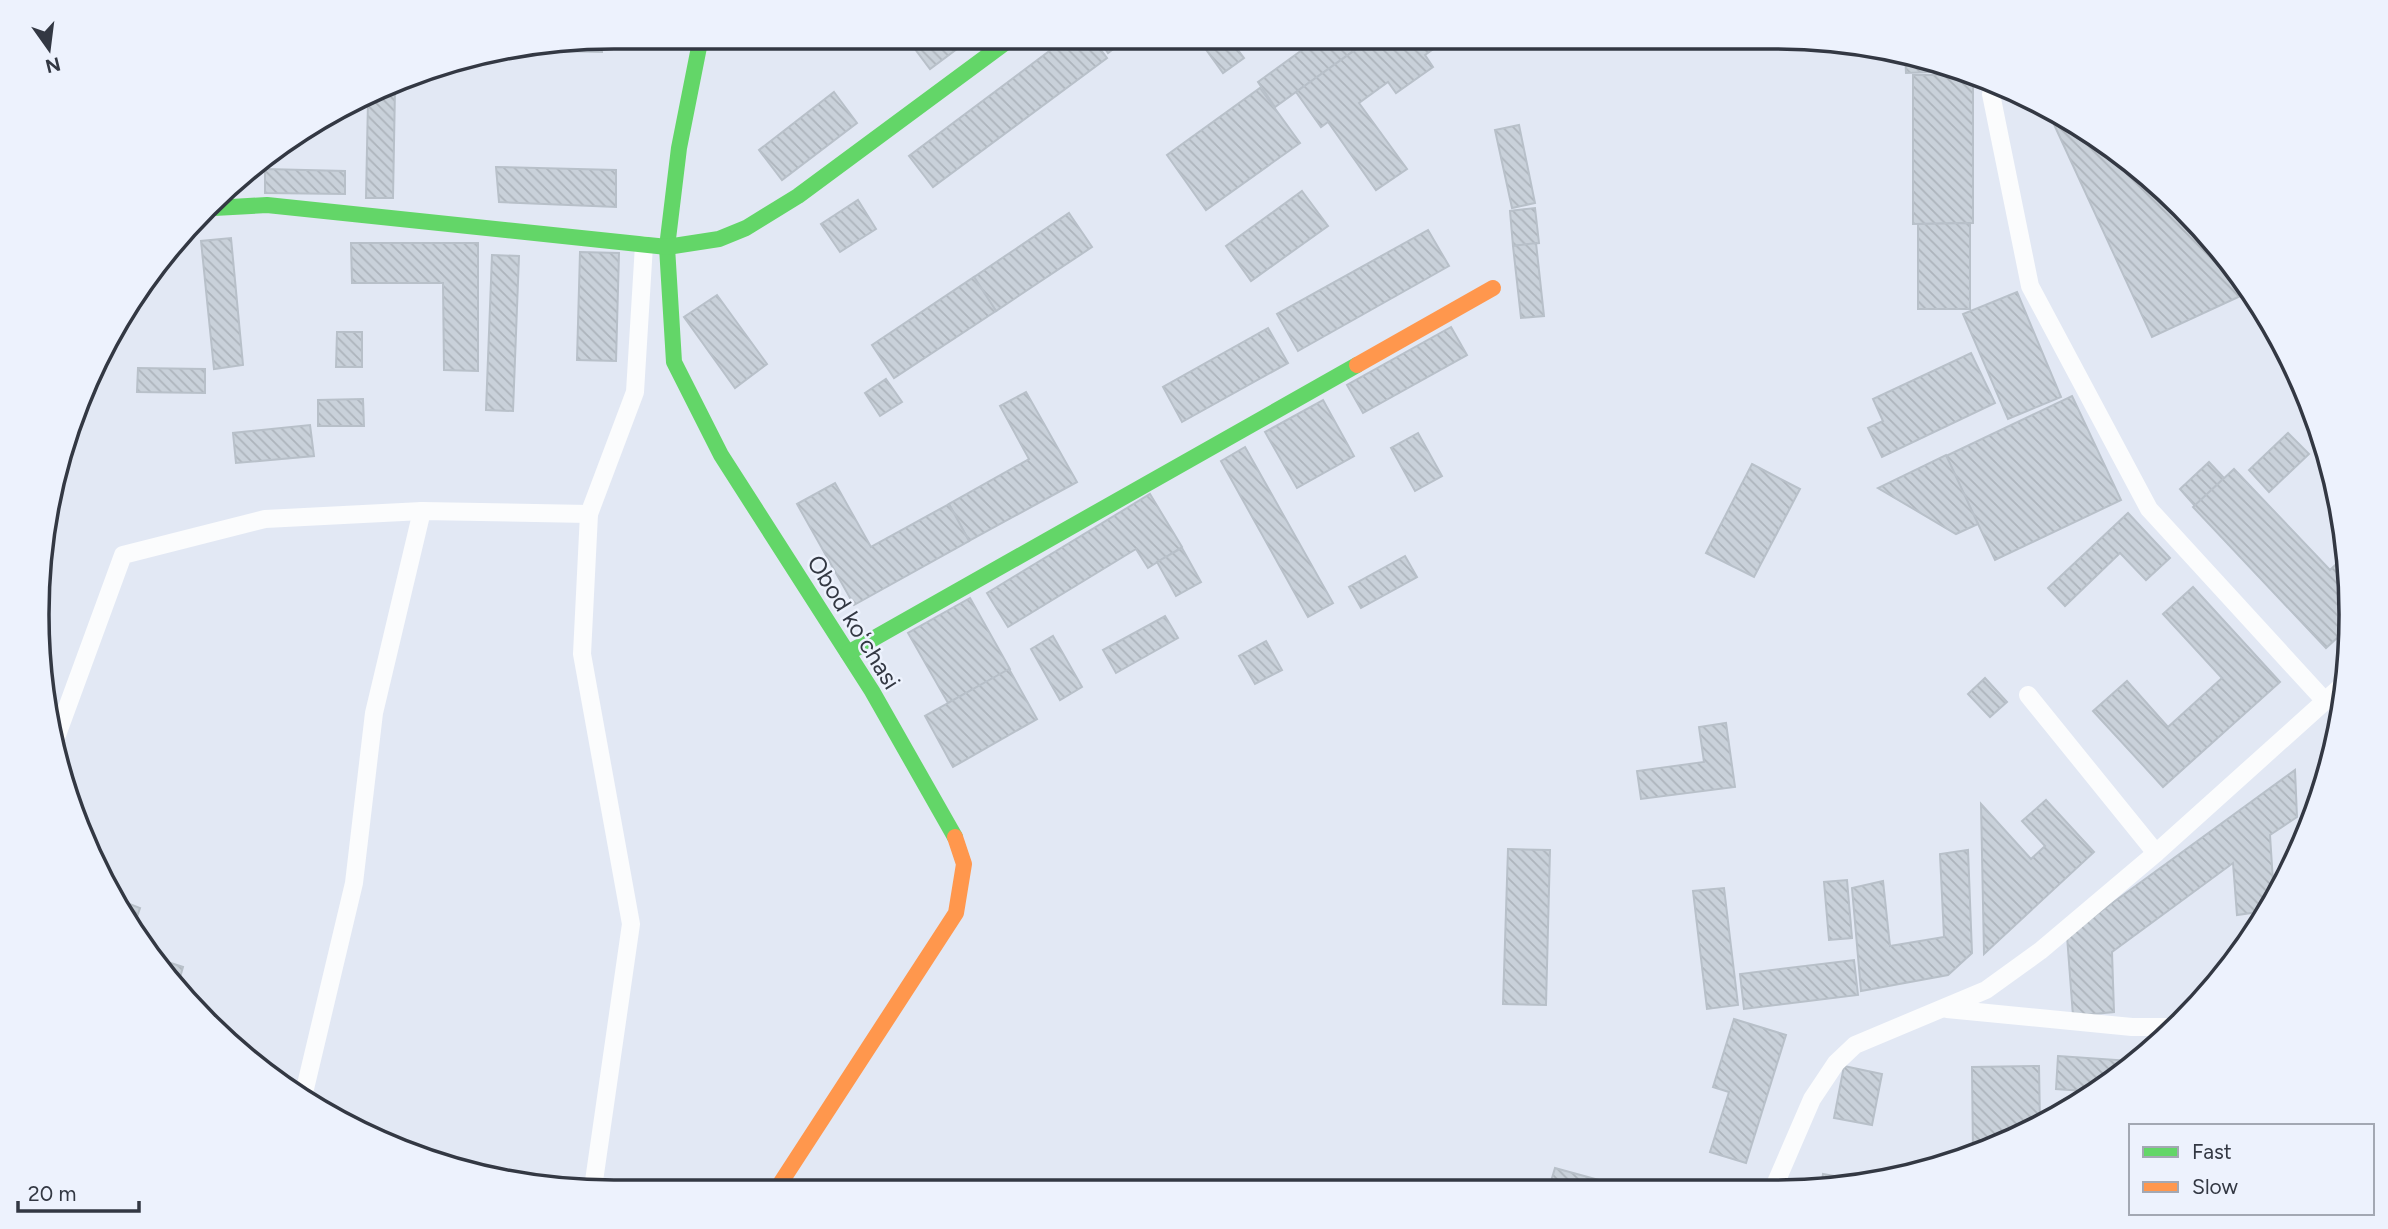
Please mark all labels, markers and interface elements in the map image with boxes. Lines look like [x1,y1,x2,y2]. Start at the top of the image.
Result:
north arrow [14,14,84,84]
text: N [43,52,63,78]
street label: Obod koʻchasi [801,550,907,694]
legend [2129,1124,2374,1215]
text: Fast [2192,1139,2232,1164]
scale bar [18,1170,138,1214]
text: Slow [2192,1174,2238,1199]
text: 20 m [28,1181,76,1206]

